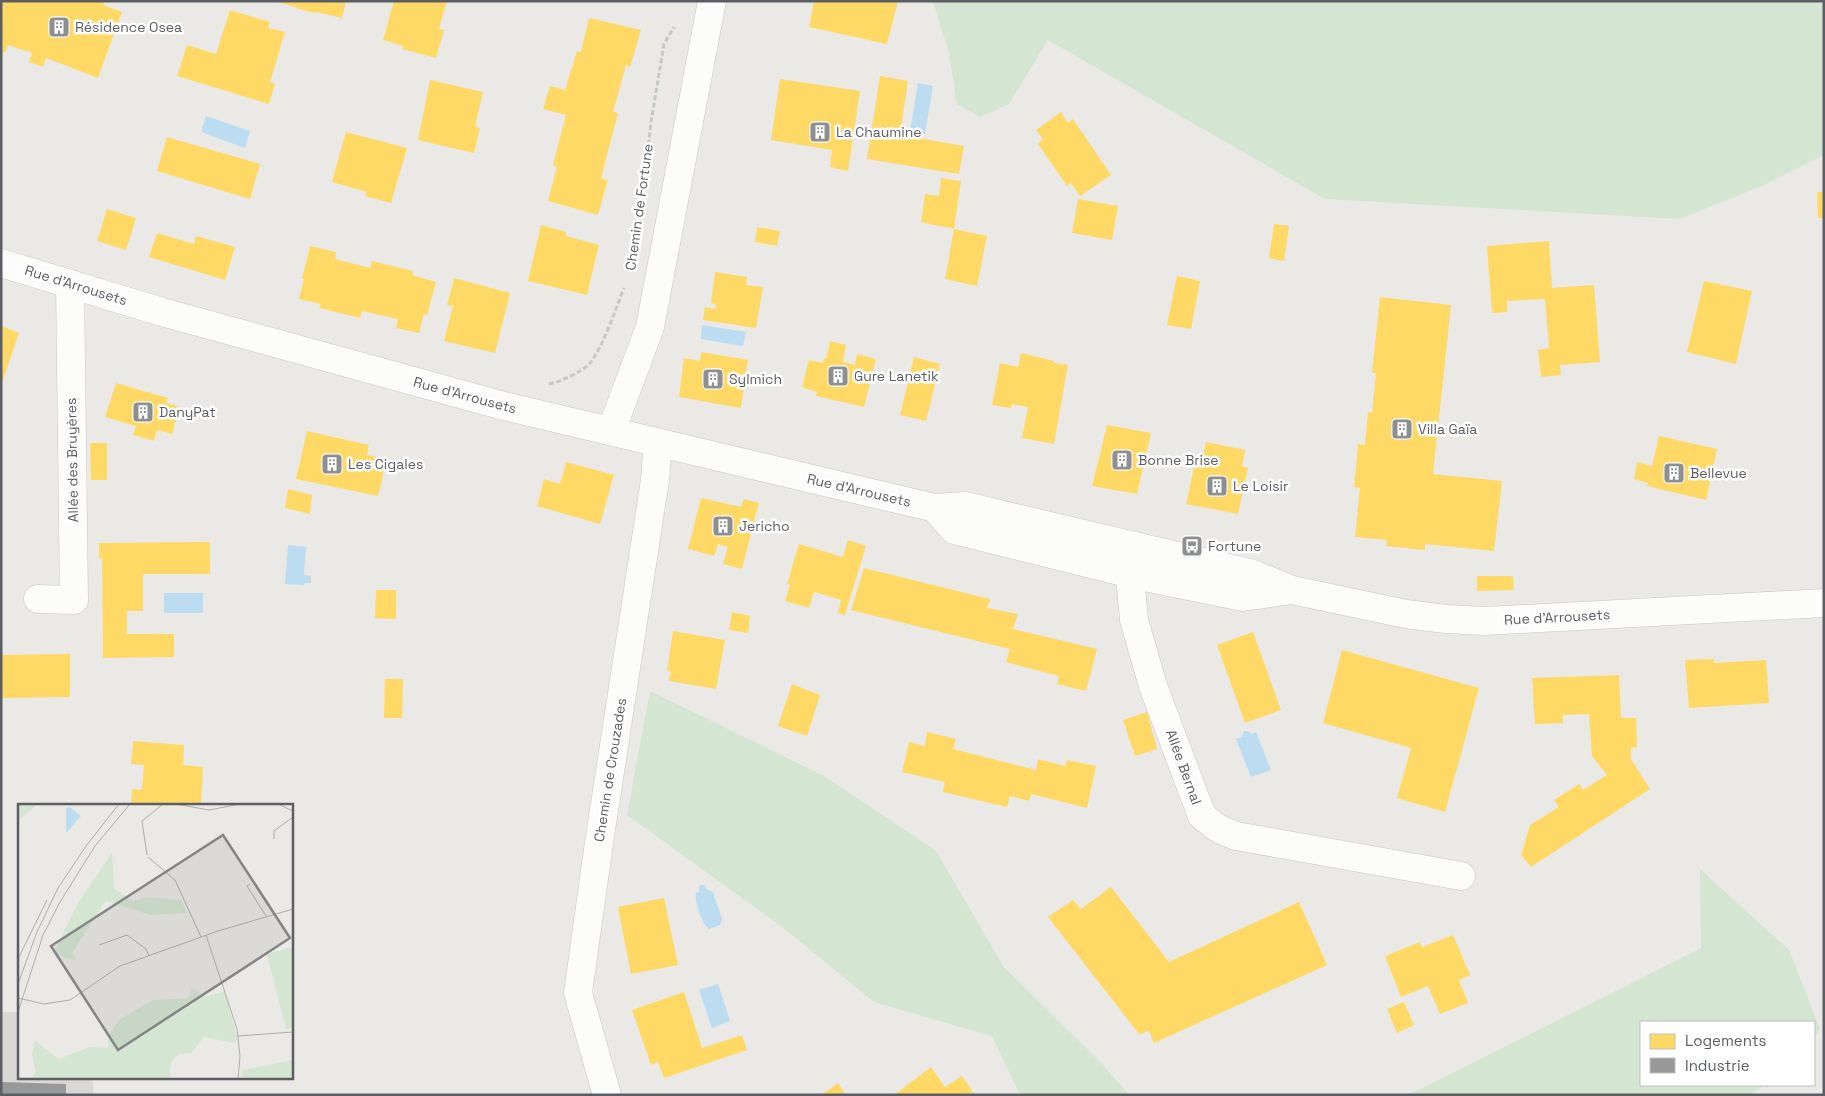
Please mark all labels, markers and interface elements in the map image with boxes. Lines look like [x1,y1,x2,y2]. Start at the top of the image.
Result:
building icon: Résidence Osea [47,15,71,39]
place label: Résidence Osea [75,18,182,36]
building icon: La Chaumine [808,120,832,144]
place label: La Chaumine [836,123,922,141]
street label: Chemin de Fortune [621,143,657,271]
street label: Rue d'Arrousets [23,261,129,309]
building icon: Gure Lanetik [826,364,850,388]
building icon: Sylmich [701,367,725,391]
place label: Gure Lanetik [854,367,939,385]
place label: Sylmich [729,370,782,388]
street label: Rue d'Arrousets [411,373,519,417]
street label: Allée des Bruyères [62,397,82,523]
building icon: DanyPat [131,400,155,424]
place label: DanyPat [159,403,216,421]
building icon: Villa Gaïa [1390,417,1414,441]
place label: Villa Gaïa [1418,420,1477,438]
building icon: Bonne Brise [1110,448,1134,472]
place label: Bonne Brise [1138,451,1219,469]
building icon: Les Cigales [320,452,344,476]
place label: Les Cigales [348,455,423,473]
building icon: Bellevue [1662,461,1686,485]
place label: Bellevue [1690,464,1747,482]
street label: Rue d'Arrousets [805,469,913,511]
building icon: Le Loisir [1205,474,1229,498]
place label: Le Loisir [1233,477,1288,495]
building icon: Jericho [711,514,735,538]
place label: Jericho [739,517,790,535]
bus stop icon: Fortune [1180,534,1204,558]
place label: Fortune [1208,537,1261,555]
street label: Rue d'Arrousets [1504,605,1610,629]
street label: Chemin de Crouzades [590,697,630,843]
street label: Allée Bernal [1162,727,1206,807]
inset map [18,804,292,1078]
legend [1640,1021,1815,1086]
text: Logements [1685,1031,1767,1050]
text: Industrie [1685,1056,1750,1075]

